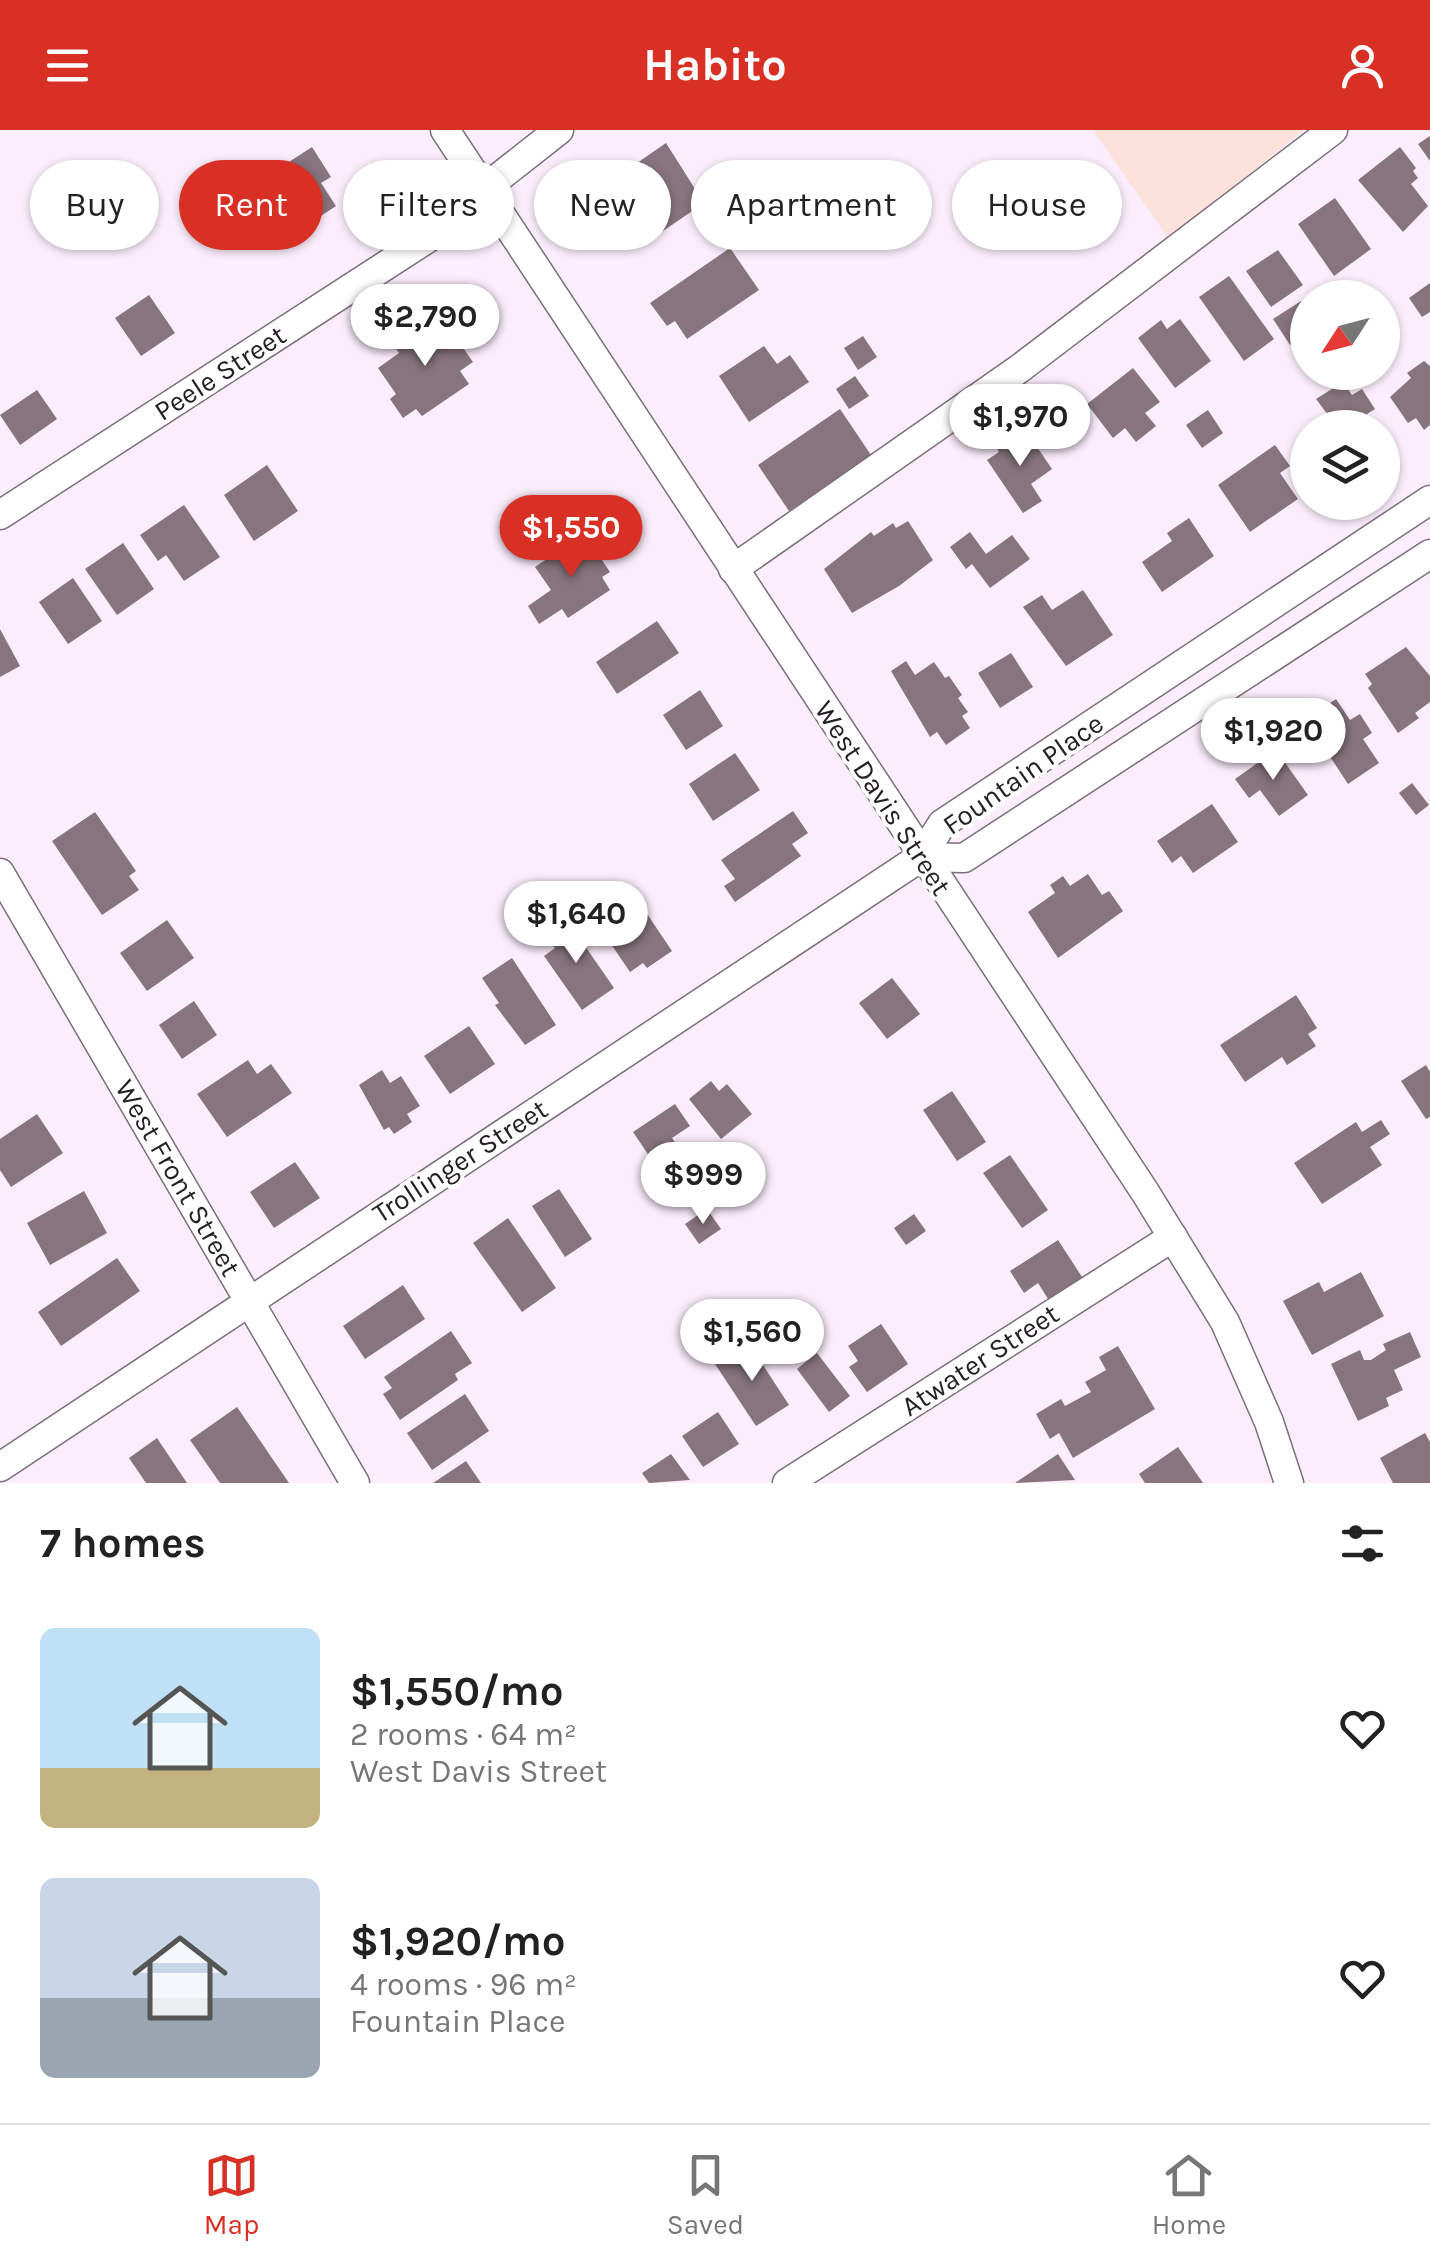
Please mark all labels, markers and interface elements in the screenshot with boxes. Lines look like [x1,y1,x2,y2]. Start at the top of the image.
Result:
icon: menu [40,38,95,93]
icon: person [1335,38,1390,93]
text: Habito [643,39,787,91]
chip: Buy [30,160,159,250]
chip: Rent [179,160,323,250]
chip: Filters [343,160,514,250]
chip: New [534,160,671,250]
chip: Apartment [691,160,932,250]
chip: House [952,160,1122,250]
north arrow [1290,280,1400,390]
map controls [1290,280,1400,520]
pin: $2,790 [344,284,506,369]
text: $2,790 [372,298,478,335]
street label: Peele Street [148,318,292,428]
pin: $1,970 [939,384,1101,469]
text: $1,970 [971,398,1069,435]
button: layers [1290,410,1400,520]
pin: $1,550 [490,495,652,580]
text: $1,550 [521,509,621,546]
street label: West Davis Street [808,695,958,901]
pin: $1,920 [1192,698,1354,783]
street label: Fountain Place [936,706,1110,842]
text: $1,920 [1223,712,1323,749]
pin: $1,640 [495,881,657,966]
text: $1,640 [526,895,626,932]
street label: West Front Street [108,1074,248,1282]
street label: Trollinger Street [366,1092,554,1230]
pin: $999 [644,1142,762,1227]
text: $999 [663,1156,743,1193]
street label: Atwater Street [895,1297,1065,1423]
pin: $1,560 [671,1299,833,1384]
text: $1,560 [702,1313,802,1350]
icon: filters [1335,1516,1390,1571]
text: 7 homes [40,1518,206,1568]
text: $1,550/mo [350,1666,563,1716]
icon: home [120,1668,240,1788]
icon: heart [1335,1701,1390,1756]
text: 2 rooms · 64 m² [350,1716,577,1753]
text: West Davis Street [350,1753,607,1790]
text: $1,920/mo [350,1916,566,1966]
icon: home [120,1918,240,2038]
icon: heart [1335,1951,1390,2006]
text: 4 rooms · 96 m² [350,1966,577,2003]
text: Fountain Place [350,2003,565,2040]
tab: Map [204,2148,259,2241]
tab: Saved [667,2148,744,2241]
tab: Home [1152,2148,1226,2241]

